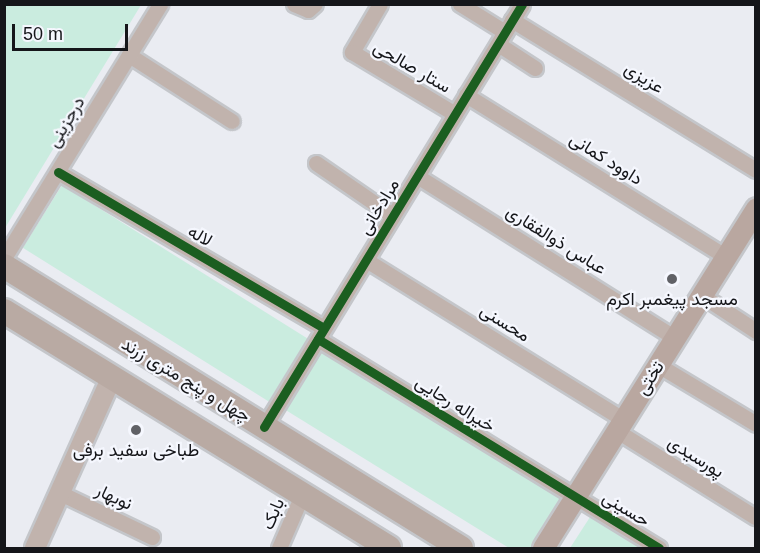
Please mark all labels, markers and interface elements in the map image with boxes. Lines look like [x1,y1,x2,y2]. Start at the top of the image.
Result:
scale bar [15,12,130,50]
text: 50 m [23,24,63,44]
street label: ستار صالحی [369,36,455,98]
street label: عزیزی [620,58,668,98]
street label: درجزینی [42,93,90,151]
street label: داوود کمانی [565,128,647,190]
street label: مرادخانی [354,175,404,239]
street label: عباس ذوالفقاری [502,201,610,279]
street label: لاله [184,220,216,252]
marker: مسجد پیغمبر اکرم [665,272,679,286]
place label: مسجد پیغمبر اکرم [606,288,738,310]
street label: محسنی [476,299,534,347]
street label: چهل و پنج متری زرند [118,333,254,427]
street label: تختی [631,357,669,399]
street label: خیراله رجایی [411,371,499,437]
marker: طباخی سفید برفی [129,423,143,437]
street label: پورسیدی [664,431,728,483]
place label: طباخی سفید برفی [73,439,199,461]
street label: نوبهار [92,479,136,515]
street label: حسینی [598,486,654,532]
street label: بابک [257,495,289,533]

